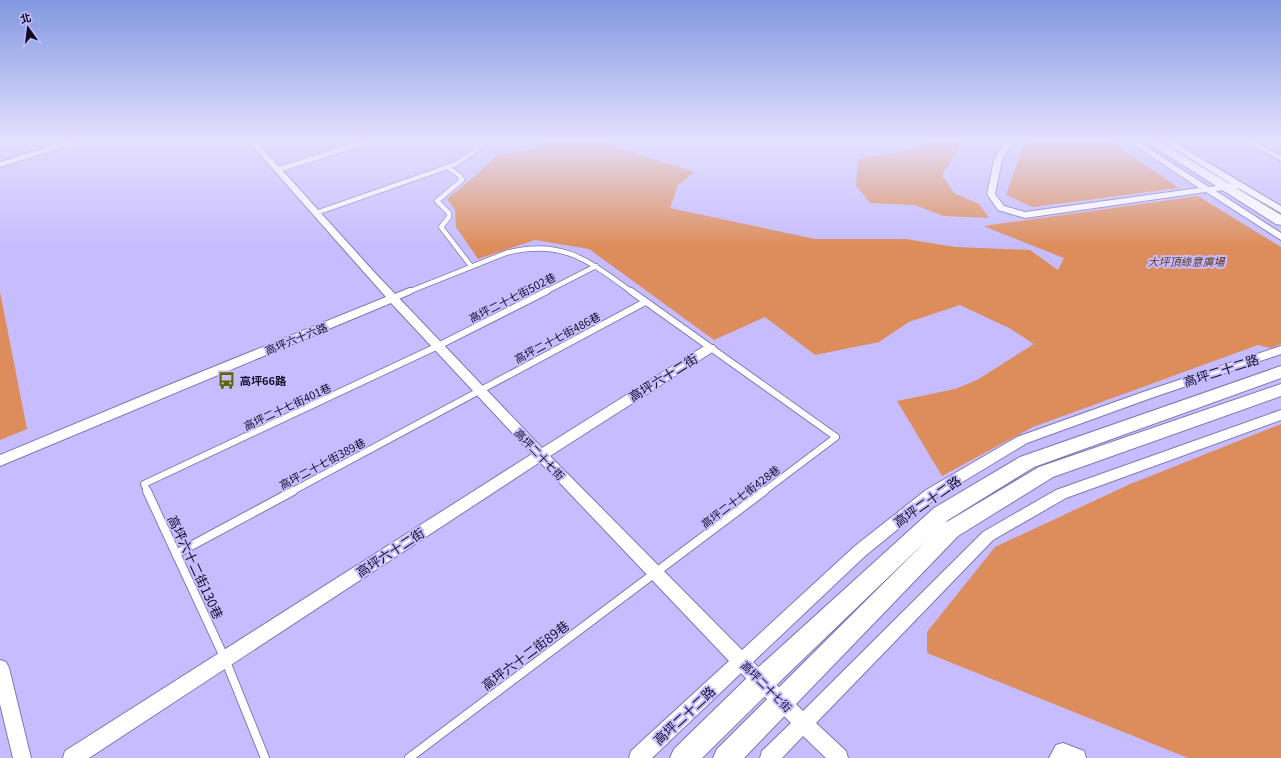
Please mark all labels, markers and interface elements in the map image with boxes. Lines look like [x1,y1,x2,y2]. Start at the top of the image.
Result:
north arrow [8,8,48,48]
text: 北 [18,8,33,26]
park label: 大坪頂綠意廣場 [1148,253,1226,269]
street label: 高坪二十七街502巷 [466,268,558,326]
street label: 高坪二十七街486巷 [511,308,603,366]
street label: 高坪六十六路 [262,318,330,358]
street label: 高坪六十二街 [625,348,701,406]
street label: 高坪二十二路 [1181,349,1261,391]
bus stop icon: 高坪66路 [217,370,237,390]
place label: 高坪66路 [240,372,287,388]
street label: 高坪二十七街401巷 [240,379,334,433]
street label: 高坪二十七街 [511,425,569,483]
street label: 高坪二十七街389巷 [276,434,368,492]
street label: 高坪二十七街428巷 [697,461,783,531]
street label: 高坪二十二路 [890,471,964,531]
street label: 高坪六十二街130巷 [164,512,228,622]
street label: 高坪六十二街 [352,523,428,581]
street label: 高坪六十二街89巷 [477,616,573,694]
street label: 高坪二十七街 [738,657,796,715]
street label: 高坪二十二路 [649,681,719,749]

